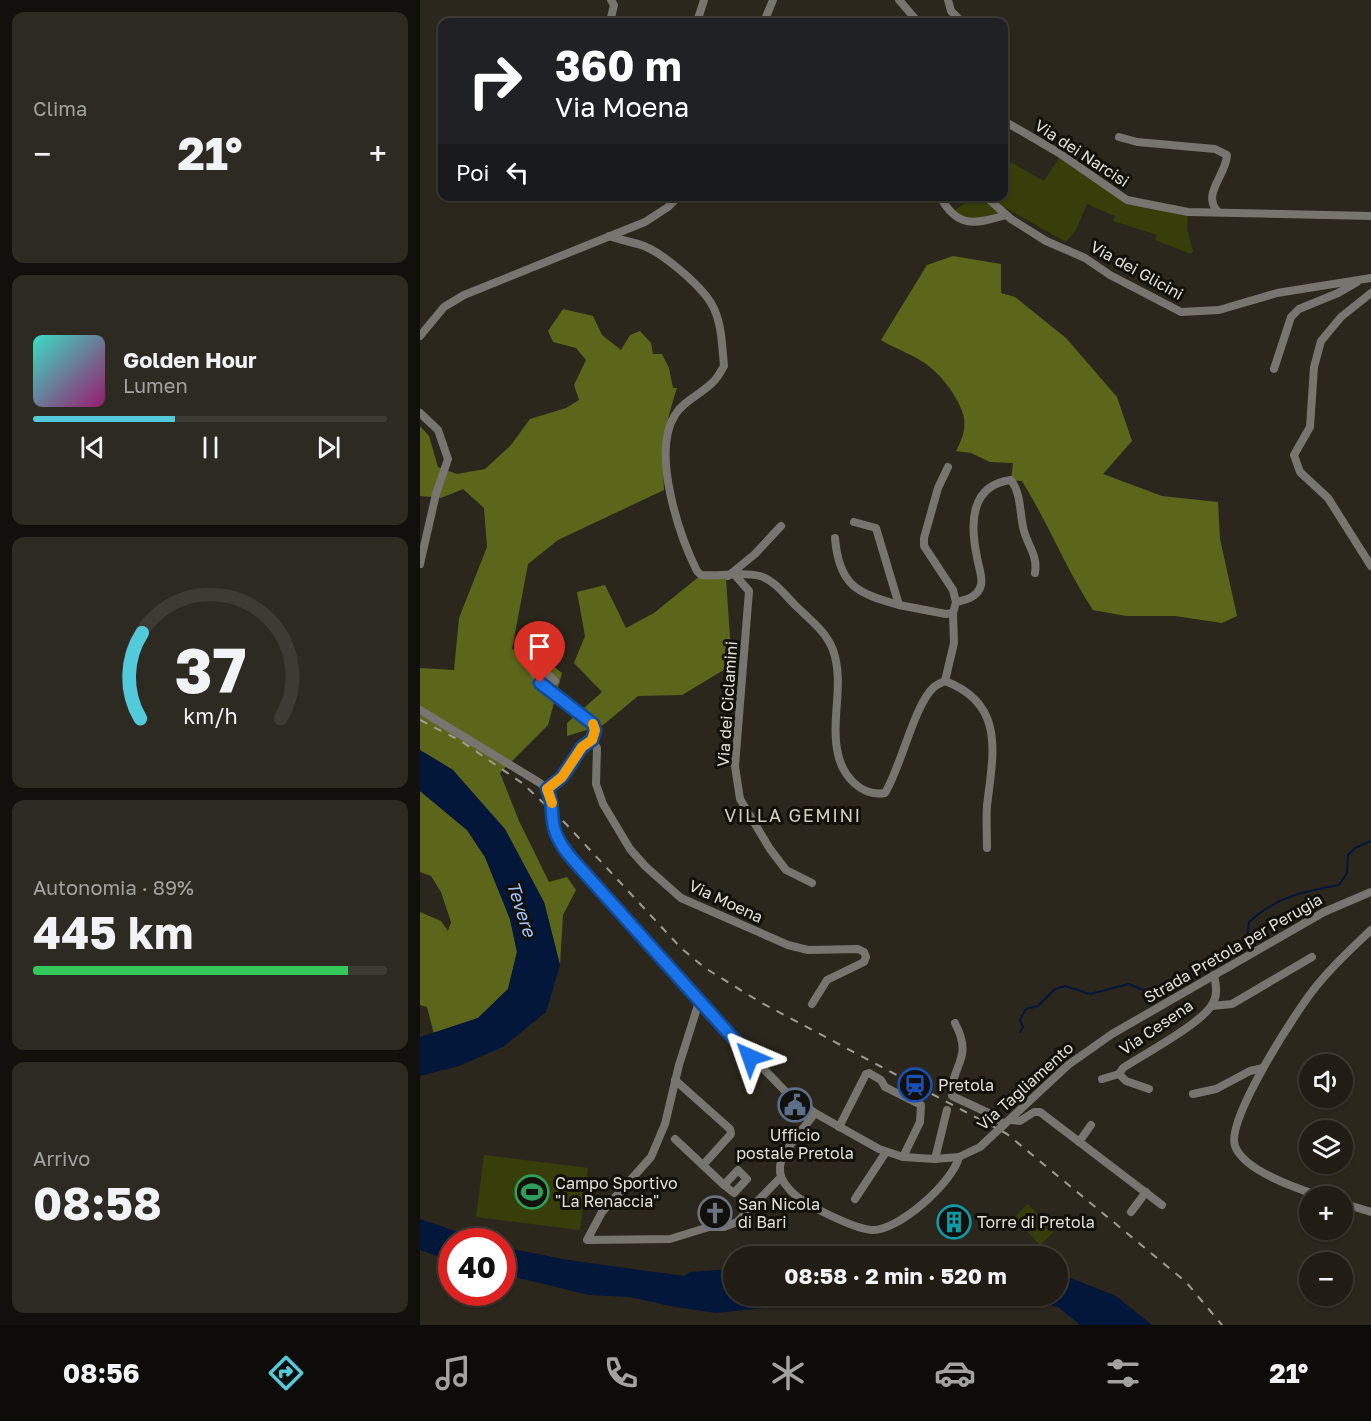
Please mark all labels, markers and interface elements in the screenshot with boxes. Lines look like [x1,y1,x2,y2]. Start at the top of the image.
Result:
text: 360 m [555,40,682,90]
icon: right [456,42,534,120]
text: Via Moena [555,91,689,123]
text: Clima [33,96,87,120]
street label: Via dei Narcisi [1031,115,1133,191]
text: 21° [177,126,243,180]
text: − [33,134,51,173]
text: + [369,134,387,173]
icon: left [501,156,534,189]
text: Poi [456,159,489,186]
street label: Via dei Glicini [1087,236,1187,304]
text: Golden Hour [123,346,257,373]
text: Lumen [123,373,188,397]
icon: previous [76,431,109,464]
icon: pause [194,431,227,464]
icon: next [312,431,345,464]
pin [514,621,565,683]
icon: arrive [523,630,556,663]
text: 37 [174,633,246,708]
street label: Via dei Ciclamini [713,640,741,768]
text: km/h [183,704,237,730]
district label: VILLA GEMINI [724,804,862,826]
text: Autonomia · 89% [33,875,194,899]
street label: Via Moena [686,875,766,927]
water label: Tevere [503,878,542,941]
street label: Strada Pretola per Perugia [1140,889,1326,1007]
text: 445 km [33,905,193,959]
street label: Via Cesena [1115,995,1197,1059]
position arrow [718,1025,782,1089]
street label: Via Tagliamento [973,1037,1077,1135]
map controls [1299,1054,1353,1306]
button: sound [1299,1054,1353,1108]
station icon: Pretola [897,1067,933,1103]
place label: Pretola [938,1075,994,1095]
public building icon: Ufficio postale Pretola [777,1087,813,1123]
button: layers [1299,1120,1353,1174]
place label: Ufficio postale Pretola [736,1125,854,1163]
text: Arrivo [33,1146,90,1170]
place label: Campo Sportivo "La Renaccia" [555,1173,678,1211]
sports icon: Campo Sportivo "La Renaccia" [514,1174,550,1210]
text: 08:58 [33,1176,162,1230]
button: + [1299,1186,1353,1240]
place label: San Nicola di Bari [738,1194,820,1232]
church icon: San Nicola di Bari [697,1195,733,1231]
building icon: Torre di Pretola [936,1204,972,1240]
place label: Torre di Pretola [977,1212,1095,1232]
speed limit sign: 40 [438,1228,516,1306]
button: − [1299,1252,1353,1306]
text: 08:58 · 2 min · 520 m [784,1262,1007,1289]
icon: directions [265,1352,307,1394]
icon: music [432,1352,474,1394]
icon: phone [600,1352,642,1394]
icon: climate [767,1352,809,1394]
icon: car [934,1352,976,1394]
icon: filters [1102,1352,1144,1394]
text: 08:56 [63,1357,140,1389]
text: 21° [1269,1357,1308,1389]

